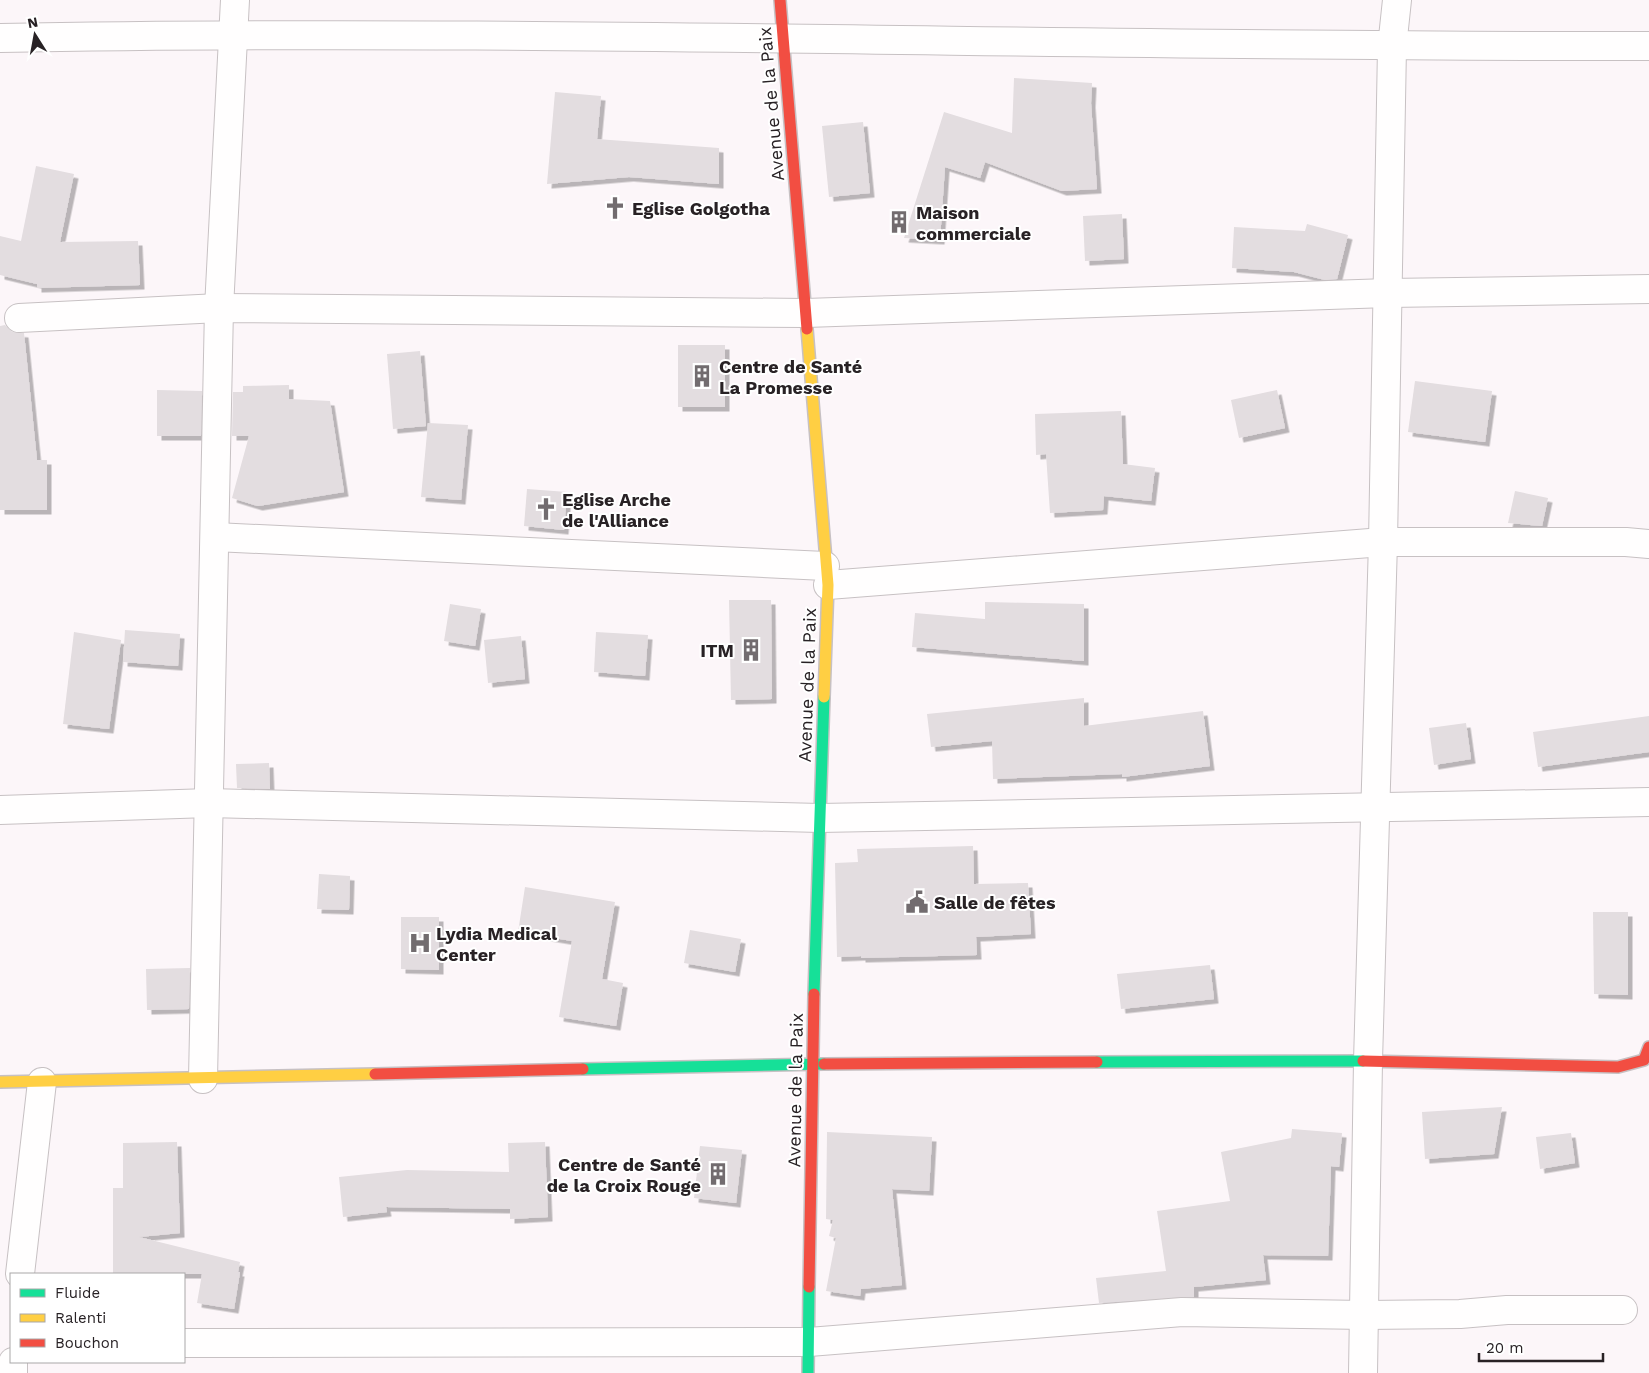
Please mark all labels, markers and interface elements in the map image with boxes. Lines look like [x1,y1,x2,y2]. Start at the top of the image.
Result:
north arrow [10,10,60,60]
text: N [26,13,39,31]
street label: Avenue de la Paix [754,26,788,182]
church icon: Eglise Golgotha [602,195,628,221]
place label: Eglise Golgotha [632,198,770,219]
place label: Maison commerciale [916,202,1031,244]
building icon: Maison commerciale [886,209,912,235]
place label: Centre de Santé La Promesse [719,356,862,398]
building icon: Centre de Santé La Promesse [689,363,715,389]
place label: Eglise Arche de l'Alliance [562,489,671,531]
church icon: Eglise Arche de l'Alliance [533,496,559,522]
street label: Avenue de la Paix [794,607,820,763]
building icon: ITM [738,637,764,663]
place label: ITM [700,640,734,661]
public building icon: Salle de fêtes [904,889,930,915]
place label: Salle de fêtes [934,892,1056,913]
place label: Lydia Medical Center [436,923,557,965]
hospital icon: Lydia Medical Center [407,930,433,956]
street label: Avenue de la Paix [783,1013,807,1167]
place label: Centre de Santé de la Croix Rouge [547,1154,701,1196]
building icon: Centre de Santé de la Croix Rouge [705,1161,731,1187]
legend [10,1273,185,1363]
text: Fluide [55,1284,100,1302]
text: Ralenti [55,1309,106,1327]
scale bar [1479,1330,1603,1362]
text: Bouchon [55,1334,119,1352]
text: 20 m [1486,1339,1524,1357]

